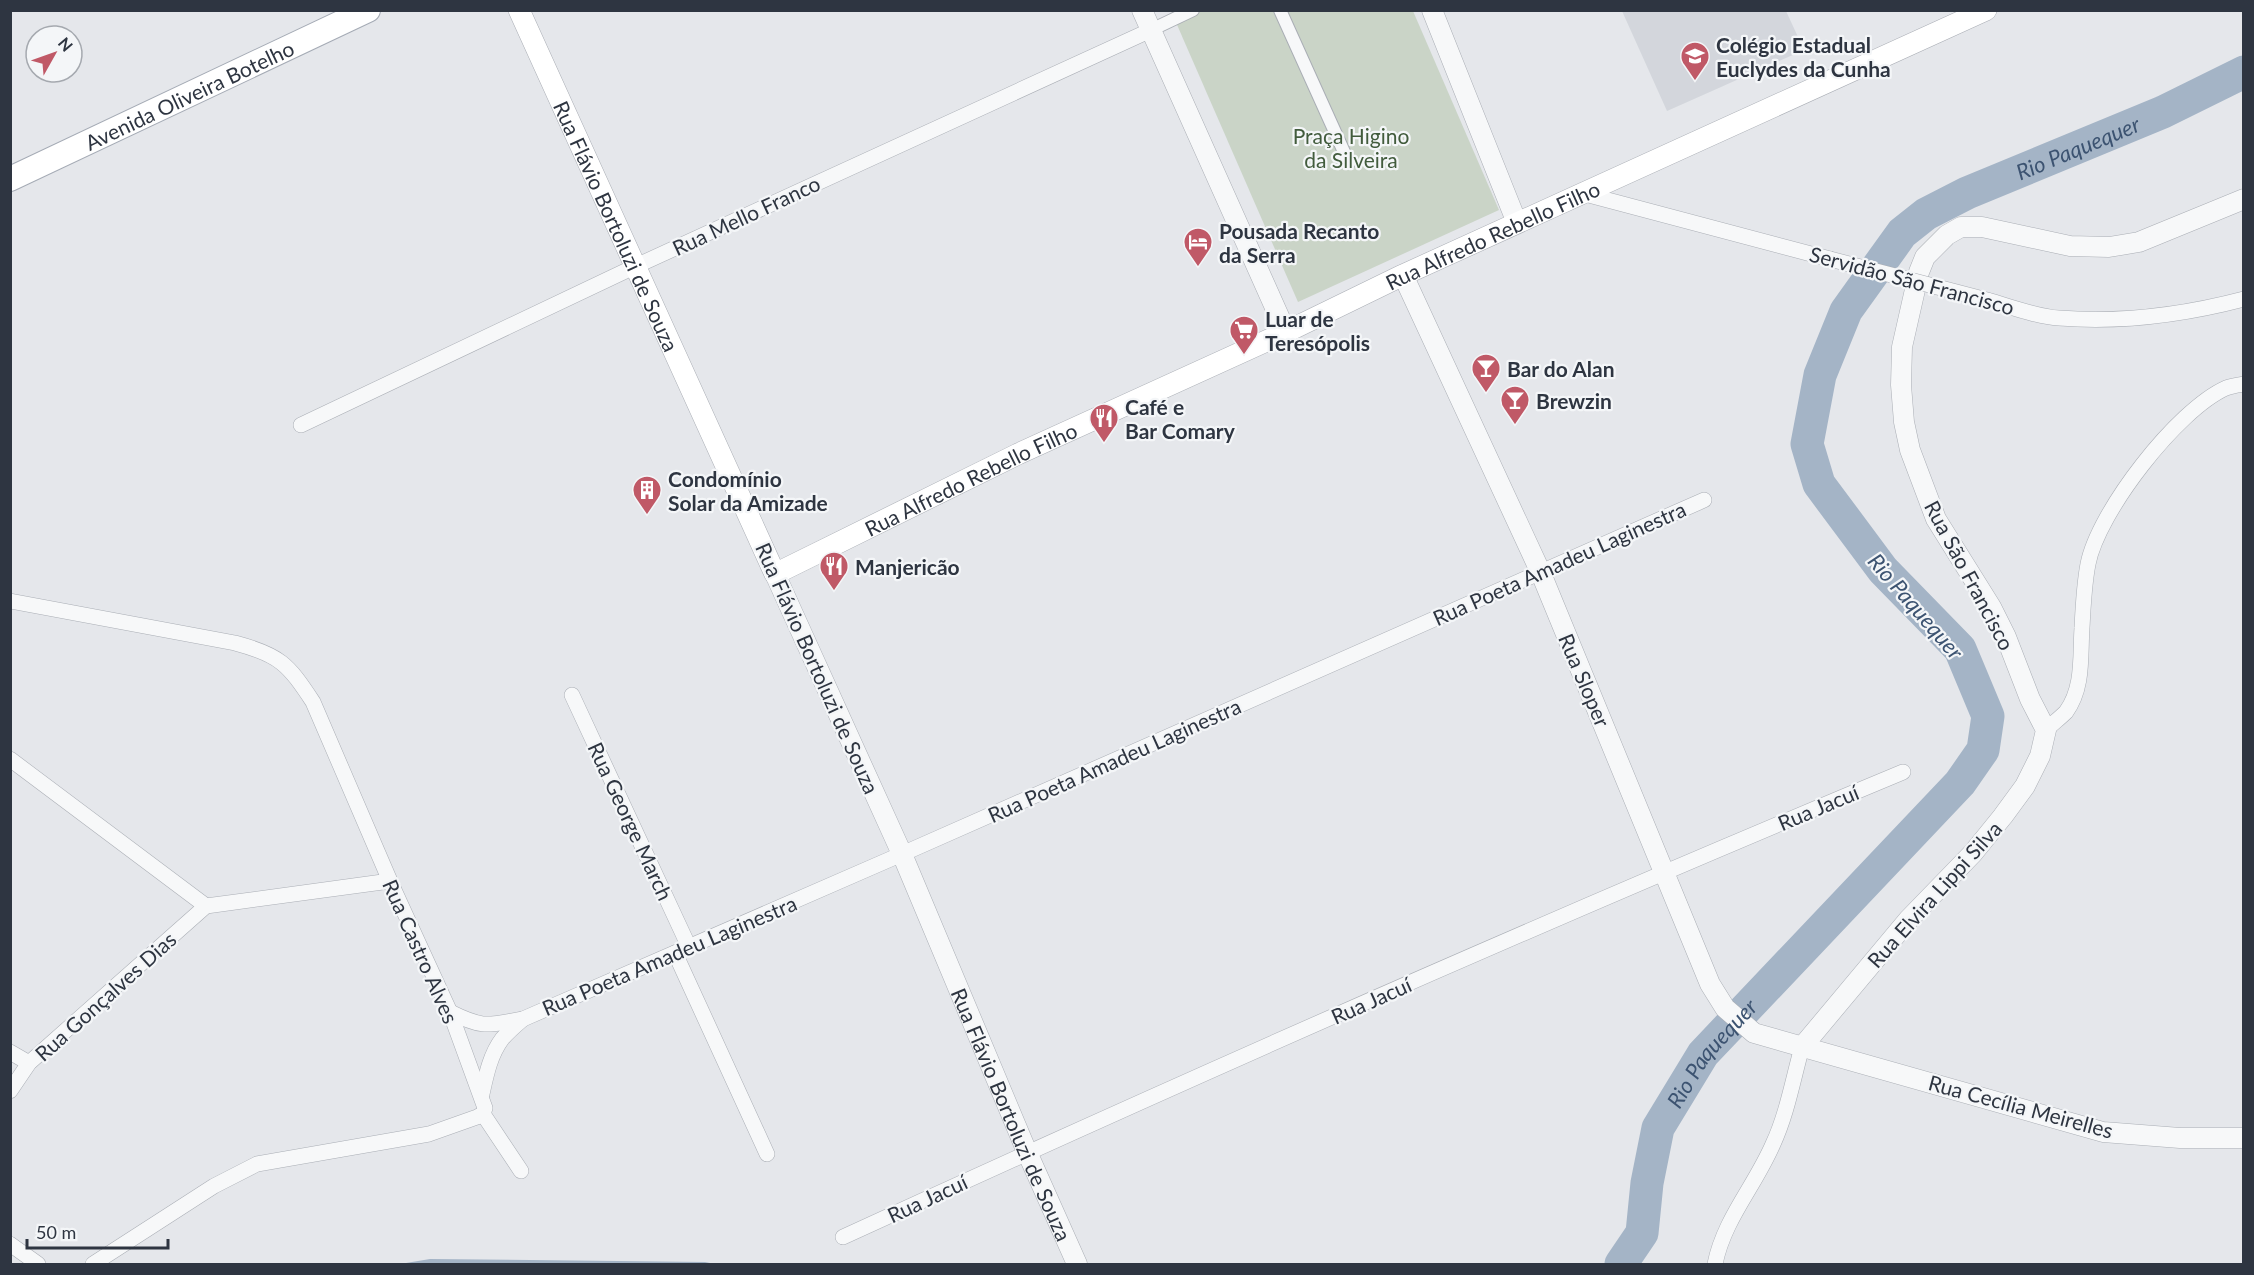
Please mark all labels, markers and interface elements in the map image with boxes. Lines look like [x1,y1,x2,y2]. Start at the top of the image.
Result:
north arrow [24,24,84,84]
place label: Colégio Estadual Euclydes da Cunha [1716,32,1891,81]
text: N [55,33,77,55]
street label: Avenida Oliveira Botelho [80,34,298,155]
school or university icon: Colégio Estadual Euclydes da Cunha [1679,40,1711,82]
street label: Rua Flávio Bortoluzi de Souza [549,97,685,355]
water label: Rio Paquequer [2012,110,2144,185]
park label: Praça Higino da Silveira [1293,123,1409,172]
street label: Rua Mello Franco [668,170,824,260]
street label: Rua Alfredo Rebello Filho [1381,175,1603,294]
place label: Pousada Recanto da Serra [1219,218,1379,267]
hotel icon: Pousada Recanto da Serra [1182,226,1214,268]
street label: Servidão São Francisco [1807,241,2017,319]
place label: Luar de Teresópolis [1265,306,1370,355]
supermarket icon: Luar de Teresópolis [1228,314,1260,356]
bar icon: Bar do Alan [1470,352,1502,394]
place label: Bar do Alan [1507,356,1614,381]
bar icon: Brewzin [1499,384,1531,426]
place label: Brewzin [1536,388,1612,413]
place label: Café e Bar Comary [1125,394,1236,443]
restaurant icon: Café e Bar Comary [1088,402,1120,444]
street label: Rua Alfredo Rebello Filho [860,417,1081,540]
place label: Condomínio Solar da Amizade [668,466,828,515]
building icon: Condomínio Solar da Amizade [631,474,663,516]
street label: Rua Poeta Amadeu Laginestra [1429,496,1689,630]
street label: Rua São Francisco [1920,496,2020,654]
street label: Rua Flávio Bortoluzi de Souza [751,539,885,797]
water label: Rio Paquequer [1863,548,1970,665]
restaurant icon: Manjericão [818,550,850,592]
place label: Manjericão [855,554,960,579]
street label: Rua Sloper [1554,630,1616,731]
street label: Rua Poeta Amadeu Laginestra [984,693,1244,827]
street label: Rua George March [583,738,679,904]
street label: Rua Jacuí [1774,778,1863,835]
street label: Rua Elvira Lippi Silva [1862,816,2006,972]
street label: Rua Castro Alves [378,875,464,1027]
street label: Rua Poeta Amadeu Laginestra [538,890,800,1020]
street label: Rua Gonçalves Dias [29,926,181,1066]
street label: Rua Jacuí [1327,971,1416,1029]
street label: Rua Flávio Bortoluzi de Souza [947,984,1077,1244]
water label: Rio Paquequer [1660,993,1762,1112]
street label: Rua Cecília Meirelles [1926,1069,2116,1143]
street label: Rua Jacuí [883,1168,972,1227]
scale bar [27,1212,168,1250]
text: 50 m [36,1221,76,1243]

